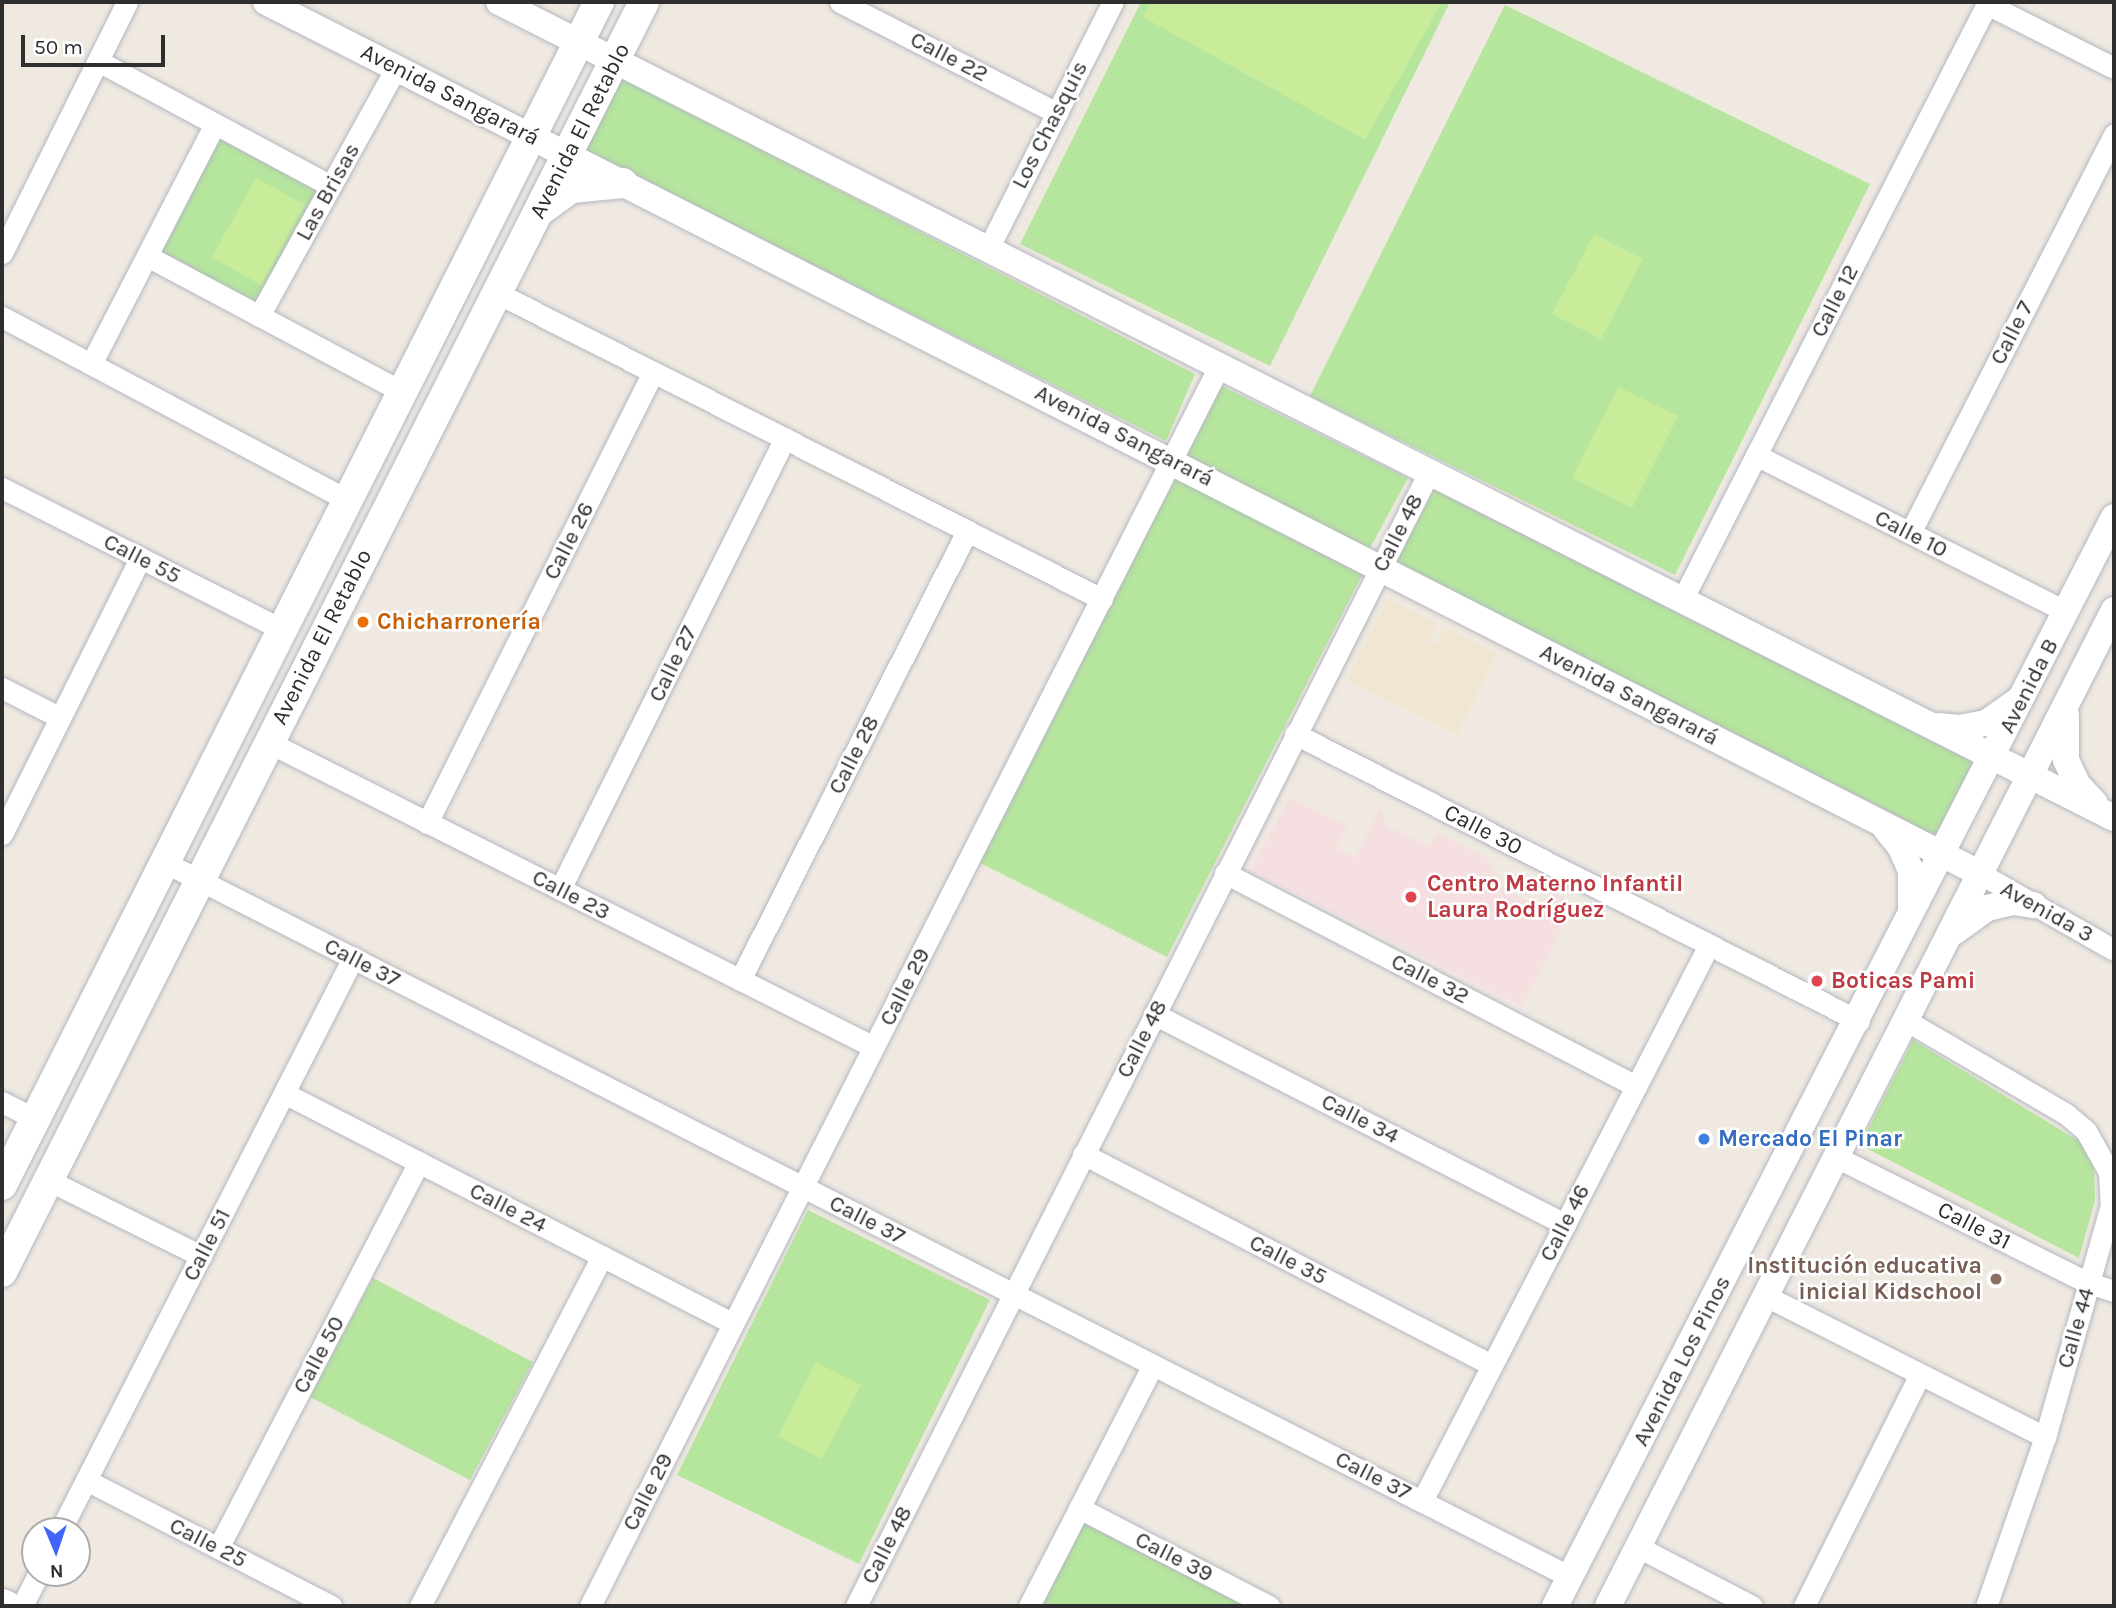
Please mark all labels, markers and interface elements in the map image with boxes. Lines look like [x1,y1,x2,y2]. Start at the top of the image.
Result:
scale bar [24,21,168,65]
street label: Calle 22 [906,26,992,88]
text: 50 m [34,35,83,59]
street label: Avenida Sangarará [356,38,544,152]
street label: Avenida El Retablo [524,39,636,223]
street label: Los Chasquis [1006,56,1094,194]
street label: Las Brisas [290,138,366,246]
street label: Calle 12 [1805,260,1865,342]
street label: Calle 7 [1984,297,2040,369]
street label: Avenida Sangarará [1030,379,1218,493]
street label: Calle 48 [1367,489,1429,577]
street label: Calle 26 [538,498,600,584]
street label: Calle 10 [1870,504,1952,564]
street label: Calle 55 [99,528,185,590]
street label: Avenida El Retablo [266,545,378,729]
place label: Chicharronería [377,608,541,636]
marker: Chicharronería [355,614,371,630]
street label: Calle 27 [643,622,703,706]
street label: Avenida B [1993,634,2065,738]
street label: Avenida Sangarará [1535,638,1723,752]
street label: Calle 28 [823,711,885,799]
street label: Calle 30 [1439,799,1527,861]
street label: Calle 23 [527,864,615,926]
place label: Centro Materno Infantil Laura Rodríguez [1427,870,1683,924]
street label: Avenida 3 [1996,875,2098,949]
marker: Centro Materno Infantil Laura Rodríguez [1401,887,1421,907]
street label: Calle 37 [320,932,404,994]
street label: Calle 29 [874,943,936,1031]
street label: Calle 32 [1386,948,1474,1010]
place label: Boticas Pami [1831,967,1975,995]
marker: Boticas Pami [1809,973,1825,989]
street label: Calle 48 [1111,995,1173,1083]
street label: Calle 34 [1317,1088,1403,1150]
place label: Mercado El Pinar [1718,1125,1902,1153]
marker: Mercado El Pinar [1696,1131,1712,1147]
street label: Calle 24 [465,1177,551,1239]
street label: Calle 46 [1534,1180,1596,1266]
street label: Calle 37 [825,1189,909,1251]
street label: Calle 31 [1933,1196,2015,1256]
street label: Calle 51 [177,1204,237,1286]
street label: Calle 35 [1245,1229,1331,1291]
place label: Institución educativa inicial Kidschool [1747,1252,1982,1306]
street label: Avenida Los Pinos [1627,1271,1737,1451]
marker: Institución educativa inicial Kidschool [1988,1271,2004,1287]
street label: Calle 44 [2051,1284,2101,1372]
street label: Calle 50 [287,1312,351,1398]
street label: Calle 37 [1331,1445,1415,1507]
street label: Calle 29 [617,1448,679,1536]
street label: Calle 48 [856,1501,918,1589]
street label: Calle 25 [165,1512,251,1574]
north arrow [21,1517,91,1587]
street label: Calle 39 [1130,1526,1218,1588]
text: N [49,1560,64,1582]

